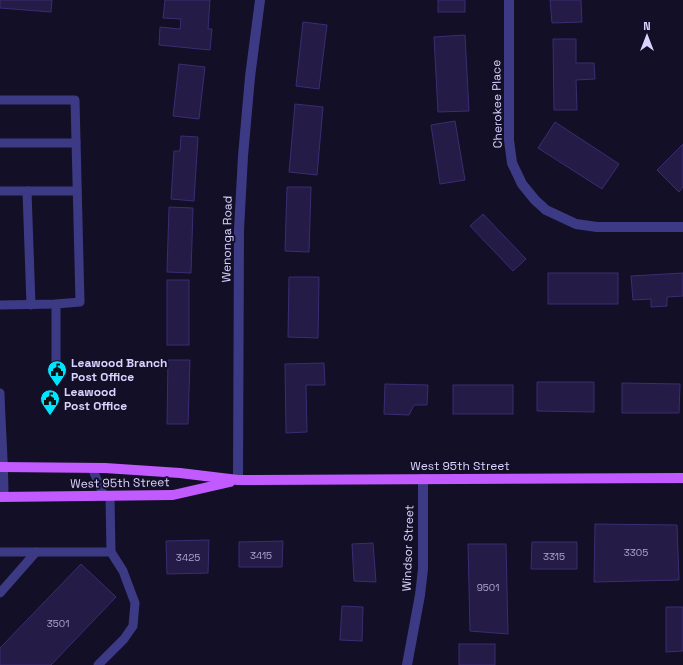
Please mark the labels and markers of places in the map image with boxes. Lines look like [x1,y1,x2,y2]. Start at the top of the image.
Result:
place label: Leawood Branch Post Office [71,355,167,385]
public building icon: Leawood Branch Post Office [46,359,68,387]
place label: Leawood Post Office [64,384,127,414]
public building icon: Leawood Post Office [39,388,61,416]

